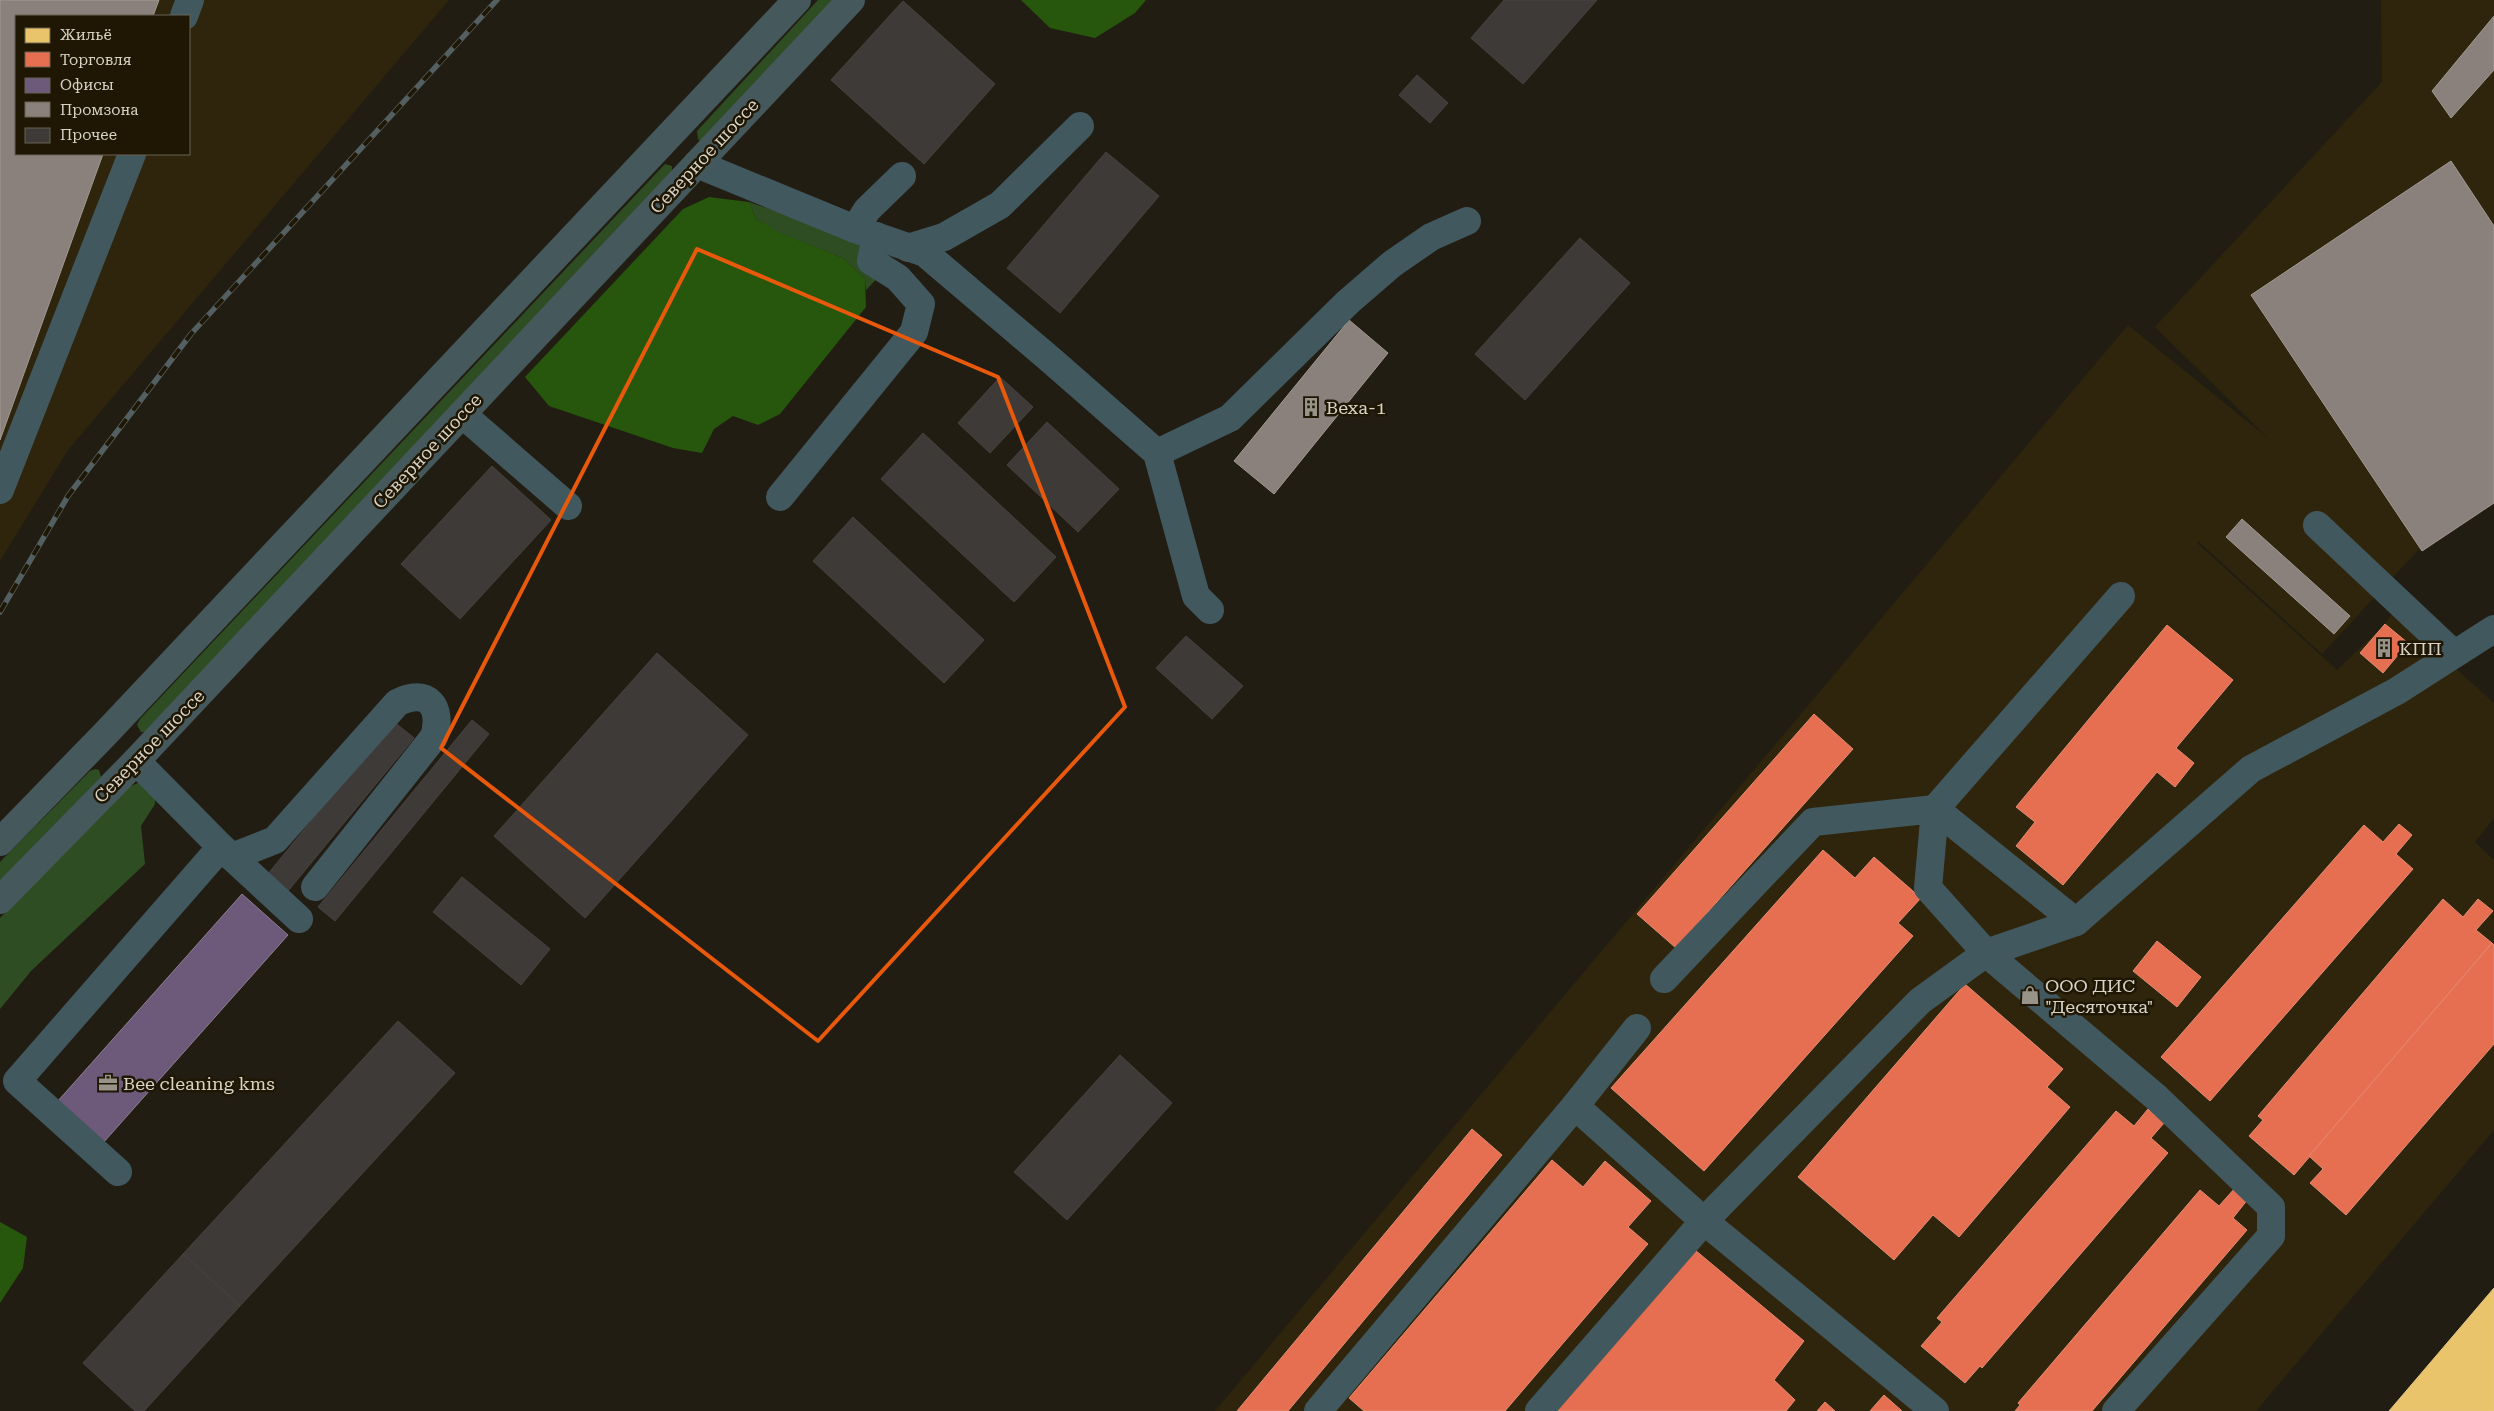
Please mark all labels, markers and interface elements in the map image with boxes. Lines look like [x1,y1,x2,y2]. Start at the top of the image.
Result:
legend [15,15,190,155]
text: Жильё [60,26,112,44]
text: Торговля [60,51,131,69]
text: Офисы [60,76,114,94]
street label: Северное шоссе [645,94,763,218]
text: Промзона [60,101,138,119]
text: Прочее [60,126,117,144]
street label: Северное шоссе [368,389,486,513]
building icon: Веха-1 [1300,396,1322,418]
place label: Веха-1 [1326,397,1386,418]
building icon: КПП [2373,637,2395,659]
place label: КПП [2399,638,2442,659]
street label: Северное шоссе [90,685,209,807]
place label: ООО ДИС "Десяточка" [2045,975,2153,1017]
shop icon: ООО ДИС "Десяточка" [2019,984,2041,1006]
office icon: Bee cleaning kms [97,1072,119,1094]
place label: Bee cleaning kms [123,1073,275,1094]

